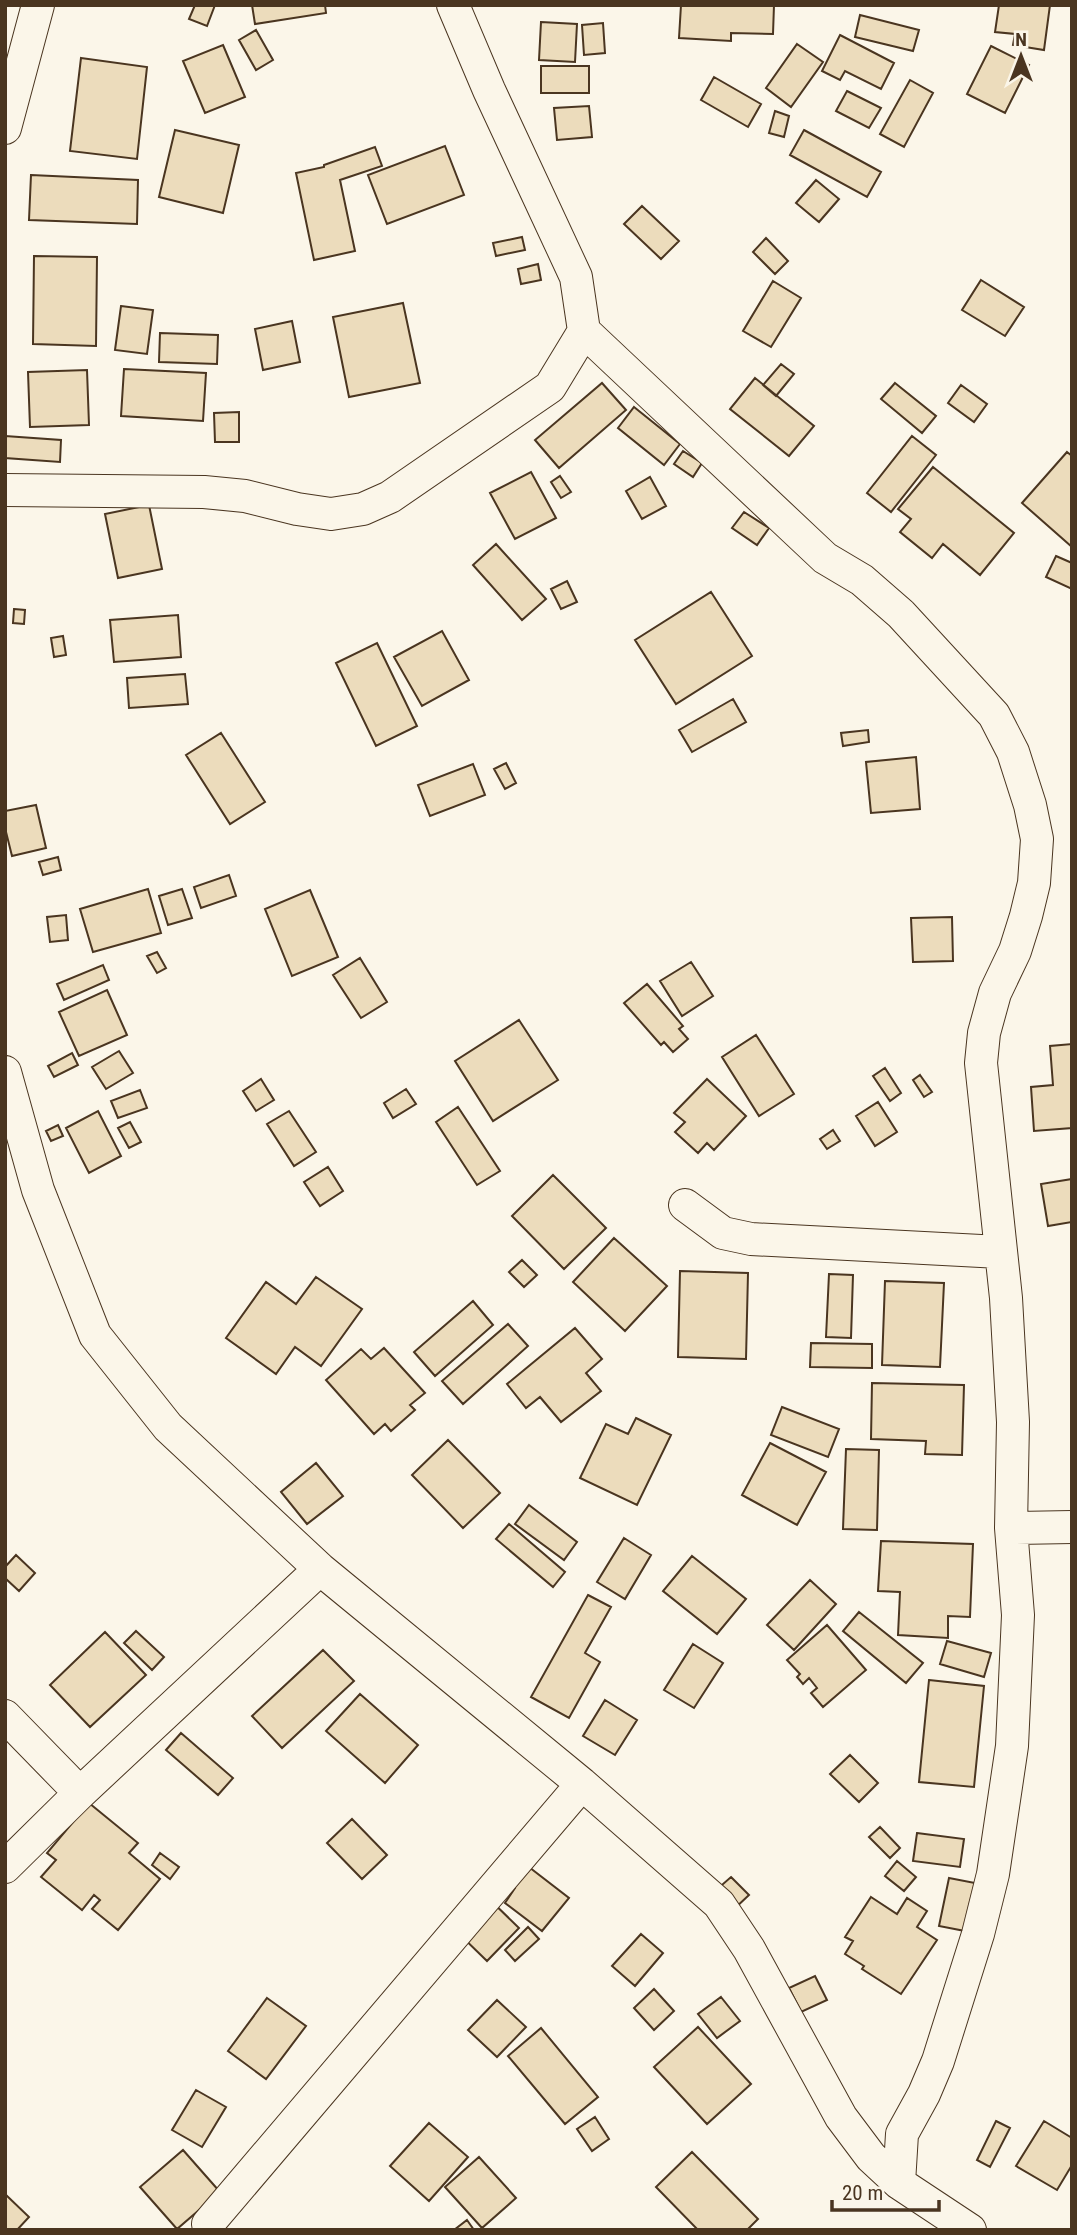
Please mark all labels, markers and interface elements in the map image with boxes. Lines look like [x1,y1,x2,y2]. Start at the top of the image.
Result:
north arrow [986,21,1056,91]
text: N [1015,28,1027,51]
scale bar [832,2168,939,2212]
text: 20 m [842,2181,883,2205]

